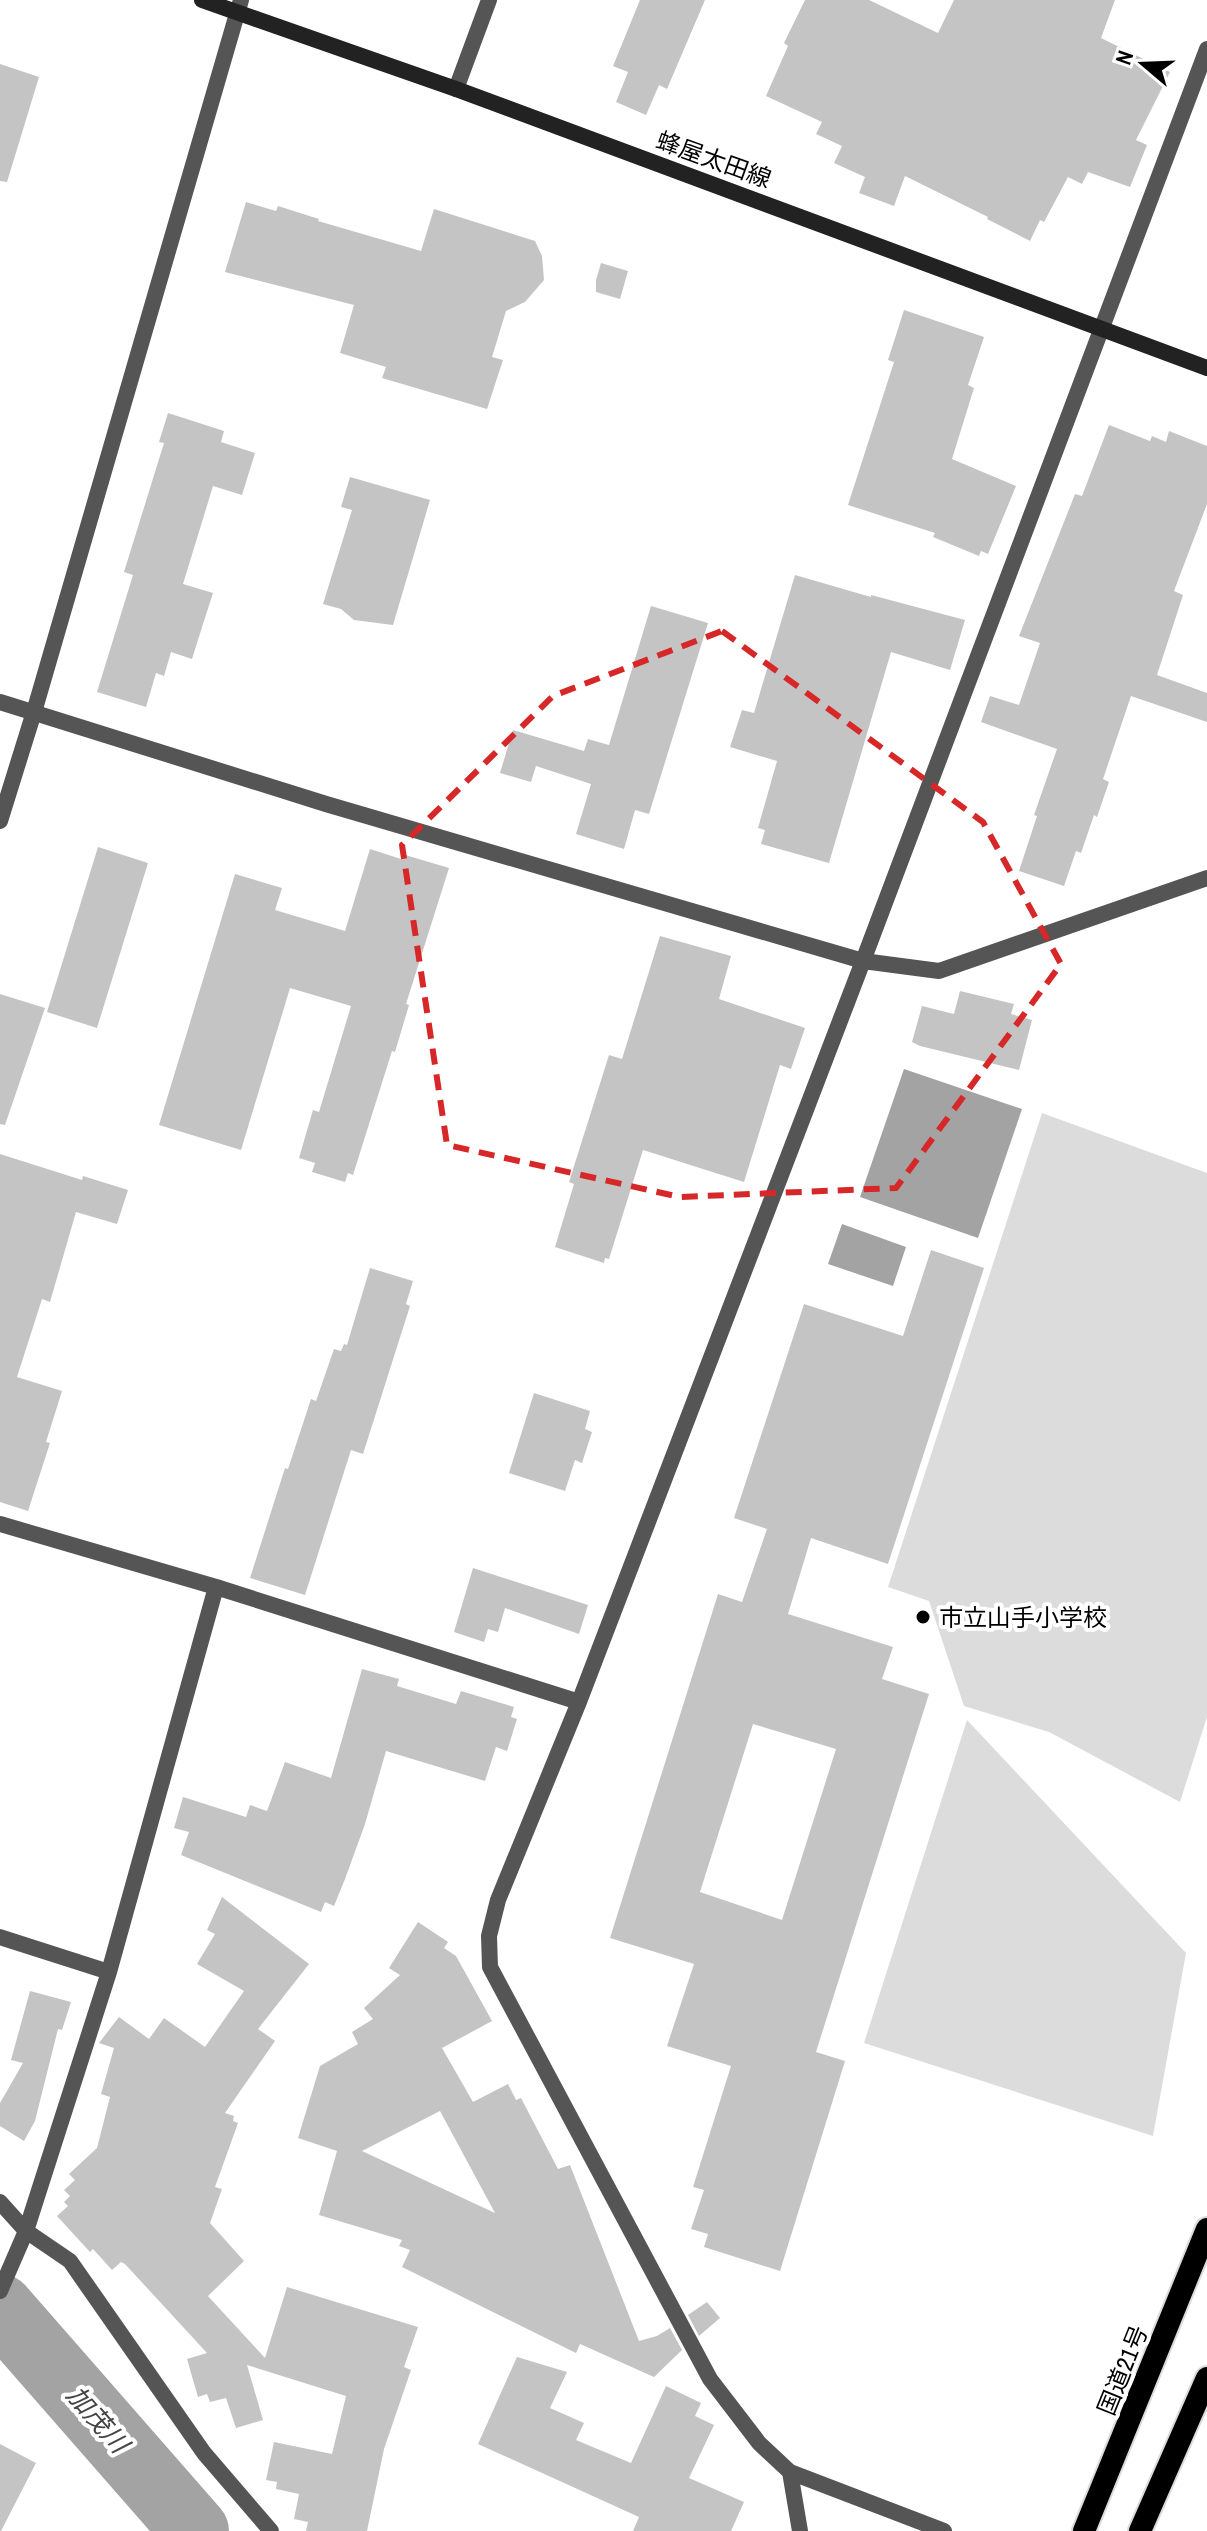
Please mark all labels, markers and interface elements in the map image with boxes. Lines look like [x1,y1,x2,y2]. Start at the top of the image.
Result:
north arrow [1103,24,1183,104]
text: N [1108,46,1140,69]
street label: 蜂屋太田線 [652,123,776,195]
place label: 市立山手小学校 [939,1601,1107,1633]
marker: 市立山手小学校 [914,1608,932,1626]
street label: 国道21号 [1090,2320,1154,2420]
water label: 加茂川 [59,2378,139,2462]

